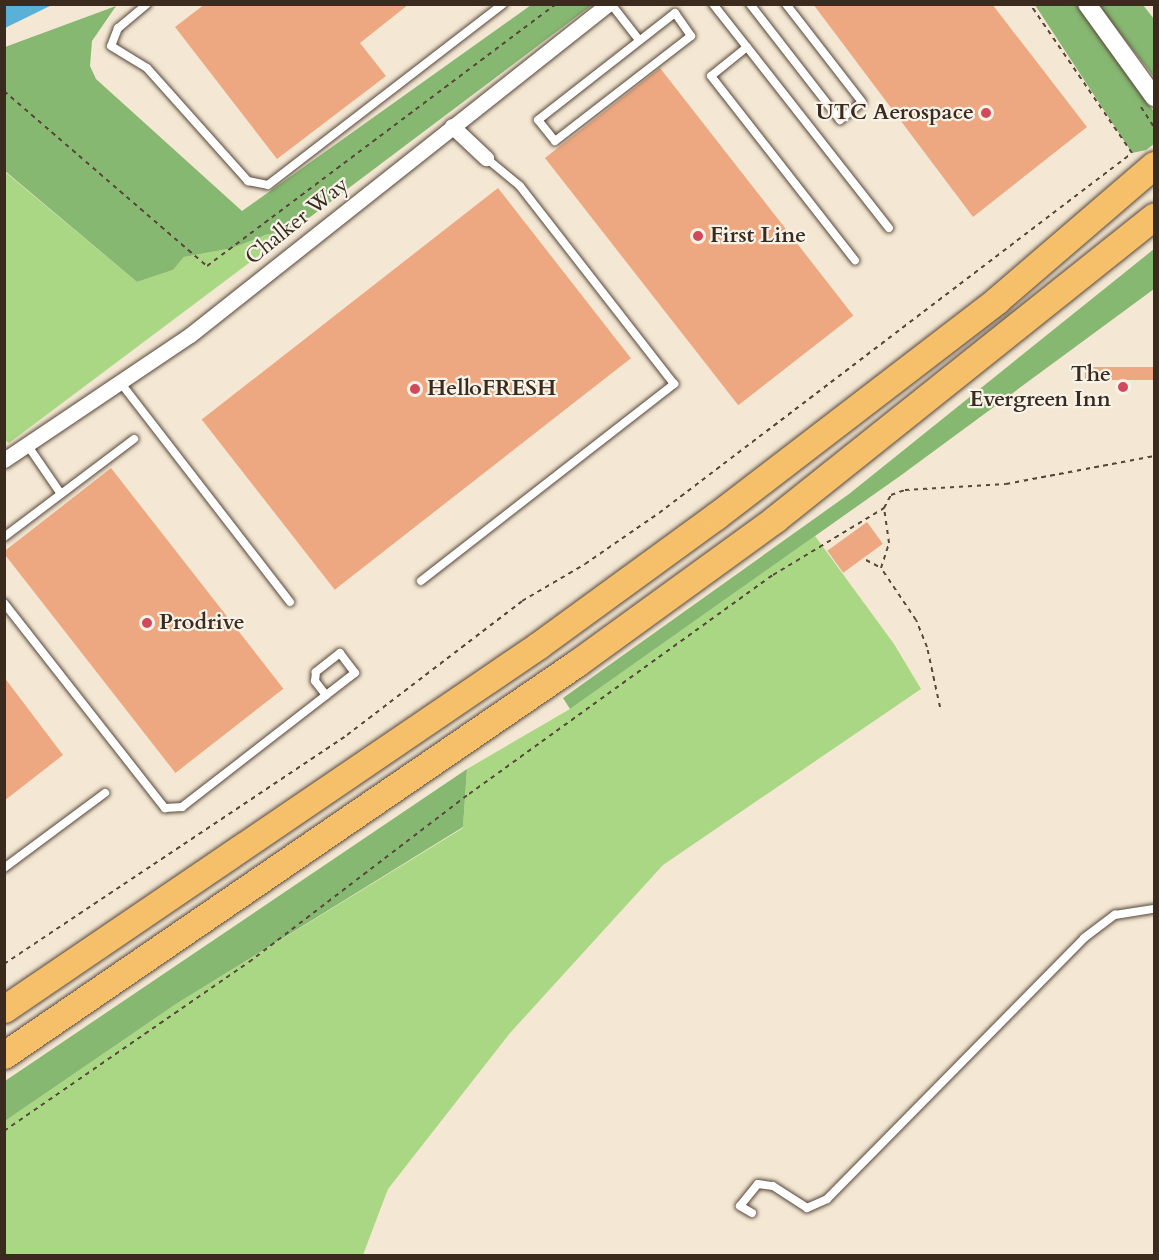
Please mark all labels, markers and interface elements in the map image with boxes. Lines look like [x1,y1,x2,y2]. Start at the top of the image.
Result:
place label: UTC Aerospace [816,100,974,126]
marker: UTC Aerospace [979,106,993,120]
street label: Chalker Way [240,171,354,271]
place label: First Line [710,223,806,249]
marker: First Line [691,229,705,243]
place label: The Evergreen Inn [969,361,1111,412]
place label: HelloFRESH [427,376,556,402]
marker: The Evergreen Inn [1116,380,1130,394]
marker: HelloFRESH [408,382,422,396]
place label: Prodrive [159,610,245,636]
marker: Prodrive [140,616,154,630]

